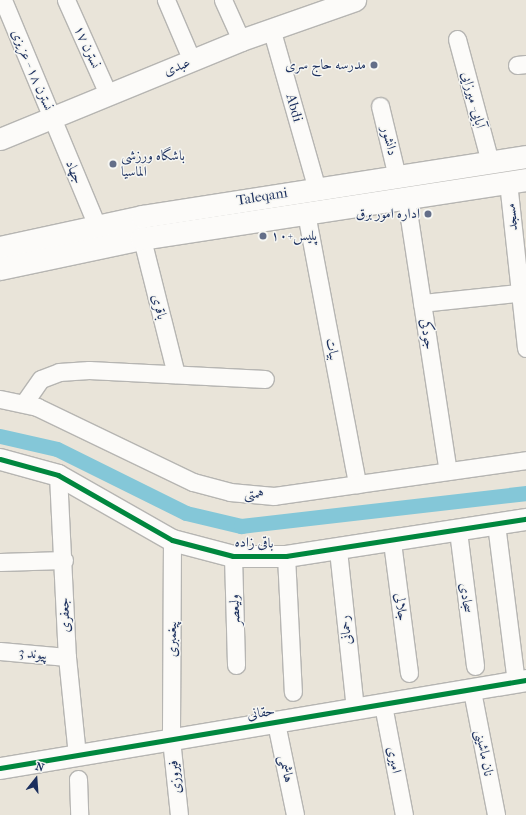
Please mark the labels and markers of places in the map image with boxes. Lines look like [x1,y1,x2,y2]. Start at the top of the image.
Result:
place label: مدرسه حاج سری [285,57,366,73]
marker: مدرسه حاج سری [369,60,379,70]
place label: باشگاه ورزشی الماسیا [121,148,185,180]
marker: باشگاه ورزشی الماسیا [108,159,118,169]
place label: اداره امور برق [356,206,420,222]
marker: اداره امور برق [423,209,433,219]
place label: پلیس+۱۰ [271,228,317,244]
marker: پلیس+۱۰ [258,231,268,241]

